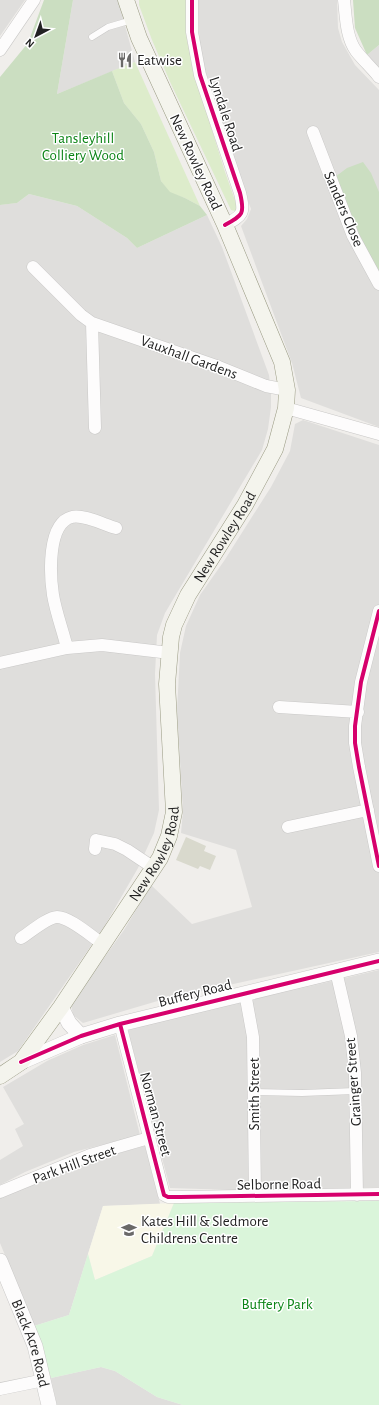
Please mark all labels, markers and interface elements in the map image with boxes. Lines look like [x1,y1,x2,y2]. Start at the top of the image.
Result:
north arrow [16,16,56,56]
text: N [23,37,36,50]
restaurant icon: Eatwise [116,51,134,69]
place label: Eatwise [137,53,182,68]
street label: Lyndale Road [206,75,245,154]
street label: New Rowley Road [167,112,224,213]
park label: Tansleyhill Colliery Wood [42,131,124,163]
street label: Sanders Close [321,169,366,249]
street label: Vauxhall Gardens [138,333,239,382]
street label: New Rowley Road [191,489,259,585]
street label: New Rowley Road [126,806,182,904]
street label: Buffery Road [157,977,234,1010]
street label: Grainger Street [343,1037,364,1127]
street label: Smith Street [247,1057,262,1130]
street label: Norman Street [137,1071,174,1158]
street label: Park Hill Street [31,1142,118,1186]
street label: Selborne Road [237,1176,321,1193]
place label: Kates Hill & Sledmore Childrens Centre [141,1214,269,1246]
school or university icon: Kates Hill & Sledmore Childrens Centre [120,1221,138,1239]
street label: Black Acre Road [9,1297,52,1389]
park label: Buffery Park [241,1297,313,1312]

